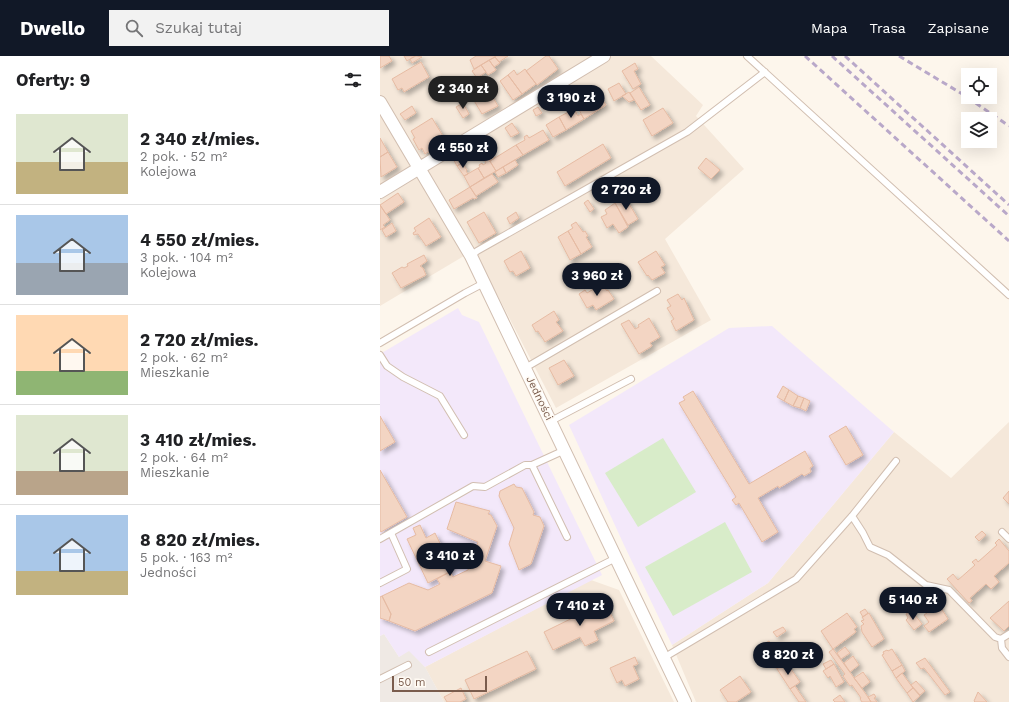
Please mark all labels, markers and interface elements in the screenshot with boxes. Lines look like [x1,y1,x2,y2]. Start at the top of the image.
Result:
search box [109,10,389,46]
text: Dwello [20,17,85,40]
icon: search [123,17,145,39]
text: Szukaj tutaj [155,19,242,37]
text: Mapa [811,20,847,36]
text: Trasa [869,20,906,36]
text: Zapisane [928,20,989,36]
map controls [961,68,997,148]
button: locate [961,68,997,104]
icon: filters [342,69,364,91]
text: Oferty: 9 [16,70,90,90]
pin: 2 340 zł [422,76,504,110]
text: 2 340 zł [437,81,489,96]
pin: 3 190 zł [530,85,612,119]
text: 3 190 zł [547,90,595,105]
button: layers [961,112,997,148]
text: 2 340 zł/mies. [140,129,260,149]
icon: home [48,130,96,178]
pin: 4 550 zł [422,135,504,169]
text: 4 550 zł [437,140,489,155]
text: 2 pok. · 52 m² [140,149,227,164]
text: Kolejowa [140,164,196,179]
pin: 2 720 zł [585,177,667,211]
text: 2 720 zł [601,182,651,197]
text: 4 550 zł/mies. [140,230,259,250]
icon: home [48,231,96,279]
text: 3 pok. · 104 m² [140,250,233,265]
pin: 3 960 zł [556,263,638,297]
text: Kolejowa [140,265,196,280]
text: 3 960 zł [571,268,623,283]
text: 2 720 zł/mies. [140,330,259,350]
icon: home [48,331,96,379]
text: 2 pok. · 62 m² [140,350,228,365]
text: Mieszkanie [140,365,209,380]
street label: Jedności [523,374,556,423]
text: 3 410 zł/mies. [140,430,256,450]
icon: home [48,431,96,479]
text: 2 pok. · 64 m² [140,450,228,465]
text: Mieszkanie [140,465,209,480]
text: 8 820 zł/mies. [140,530,260,550]
icon: home [48,531,96,579]
pin: 3 410 zł [409,543,491,577]
text: 3 410 zł [425,548,475,563]
text: 5 pok. · 163 m² [140,550,232,565]
text: Jedności [140,565,196,580]
pin: 5 140 zł [872,587,954,621]
text: 5 140 zł [888,592,938,607]
pin: 7 410 zł [539,593,621,627]
text: 7 410 zł [556,598,605,613]
pin: 8 820 zł [747,642,829,676]
text: 8 820 zł [762,647,814,662]
scale bar [392,674,487,693]
text: 50 m [398,676,425,689]

